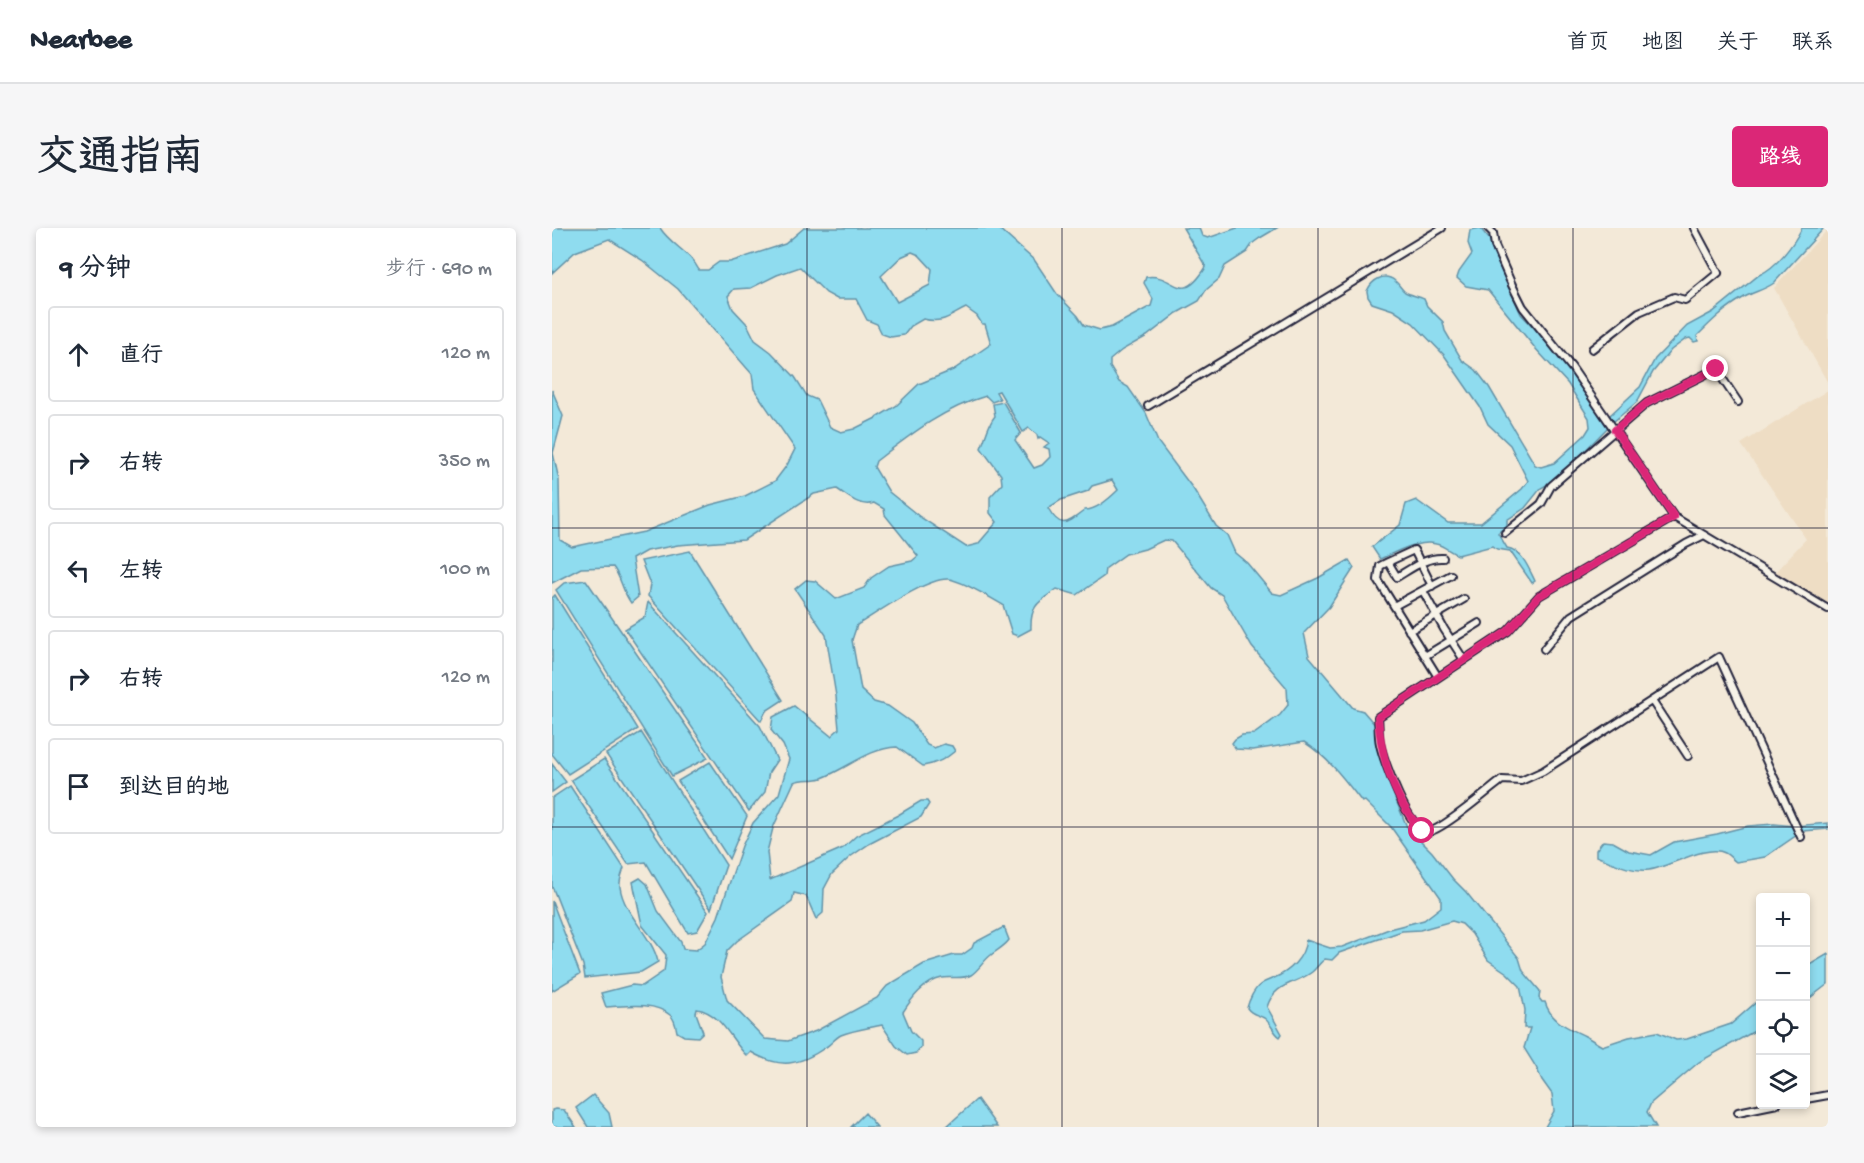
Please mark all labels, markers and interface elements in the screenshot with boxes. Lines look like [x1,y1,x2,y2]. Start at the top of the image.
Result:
text: Nearbee [30,25,132,58]
text: 首页 [1567,32,1609,57]
text: 地图 [1642,32,1684,57]
text: 关于 [1717,32,1759,57]
text: 联系 [1792,32,1834,57]
button: 路线 [1732,126,1828,187]
text: 交通指南 [36,137,204,186]
text: 9 分钟 [60,255,131,286]
text: 步行 · 690 m [386,259,492,282]
icon: ahead [62,338,95,371]
text: 120 m [442,343,490,366]
text: 直行 [119,344,163,370]
route end [1702,355,1728,381]
icon: right [62,446,95,479]
text: 350 m [439,451,490,474]
text: 右转 [119,452,163,478]
icon: left [62,554,95,587]
text: 100 m [440,559,490,582]
text: 左转 [119,560,163,586]
icon: right [62,662,95,695]
text: 120 m [442,667,490,690]
text: 右转 [119,668,163,694]
icon: arrive [62,770,95,803]
text: 到达目的地 [119,776,229,802]
route start [1408,817,1434,843]
map controls [1756,893,1810,1109]
button: + [1756,893,1810,947]
button: − [1756,947,1810,1001]
button: locate [1756,1001,1810,1055]
button: layers [1756,1055,1810,1109]

